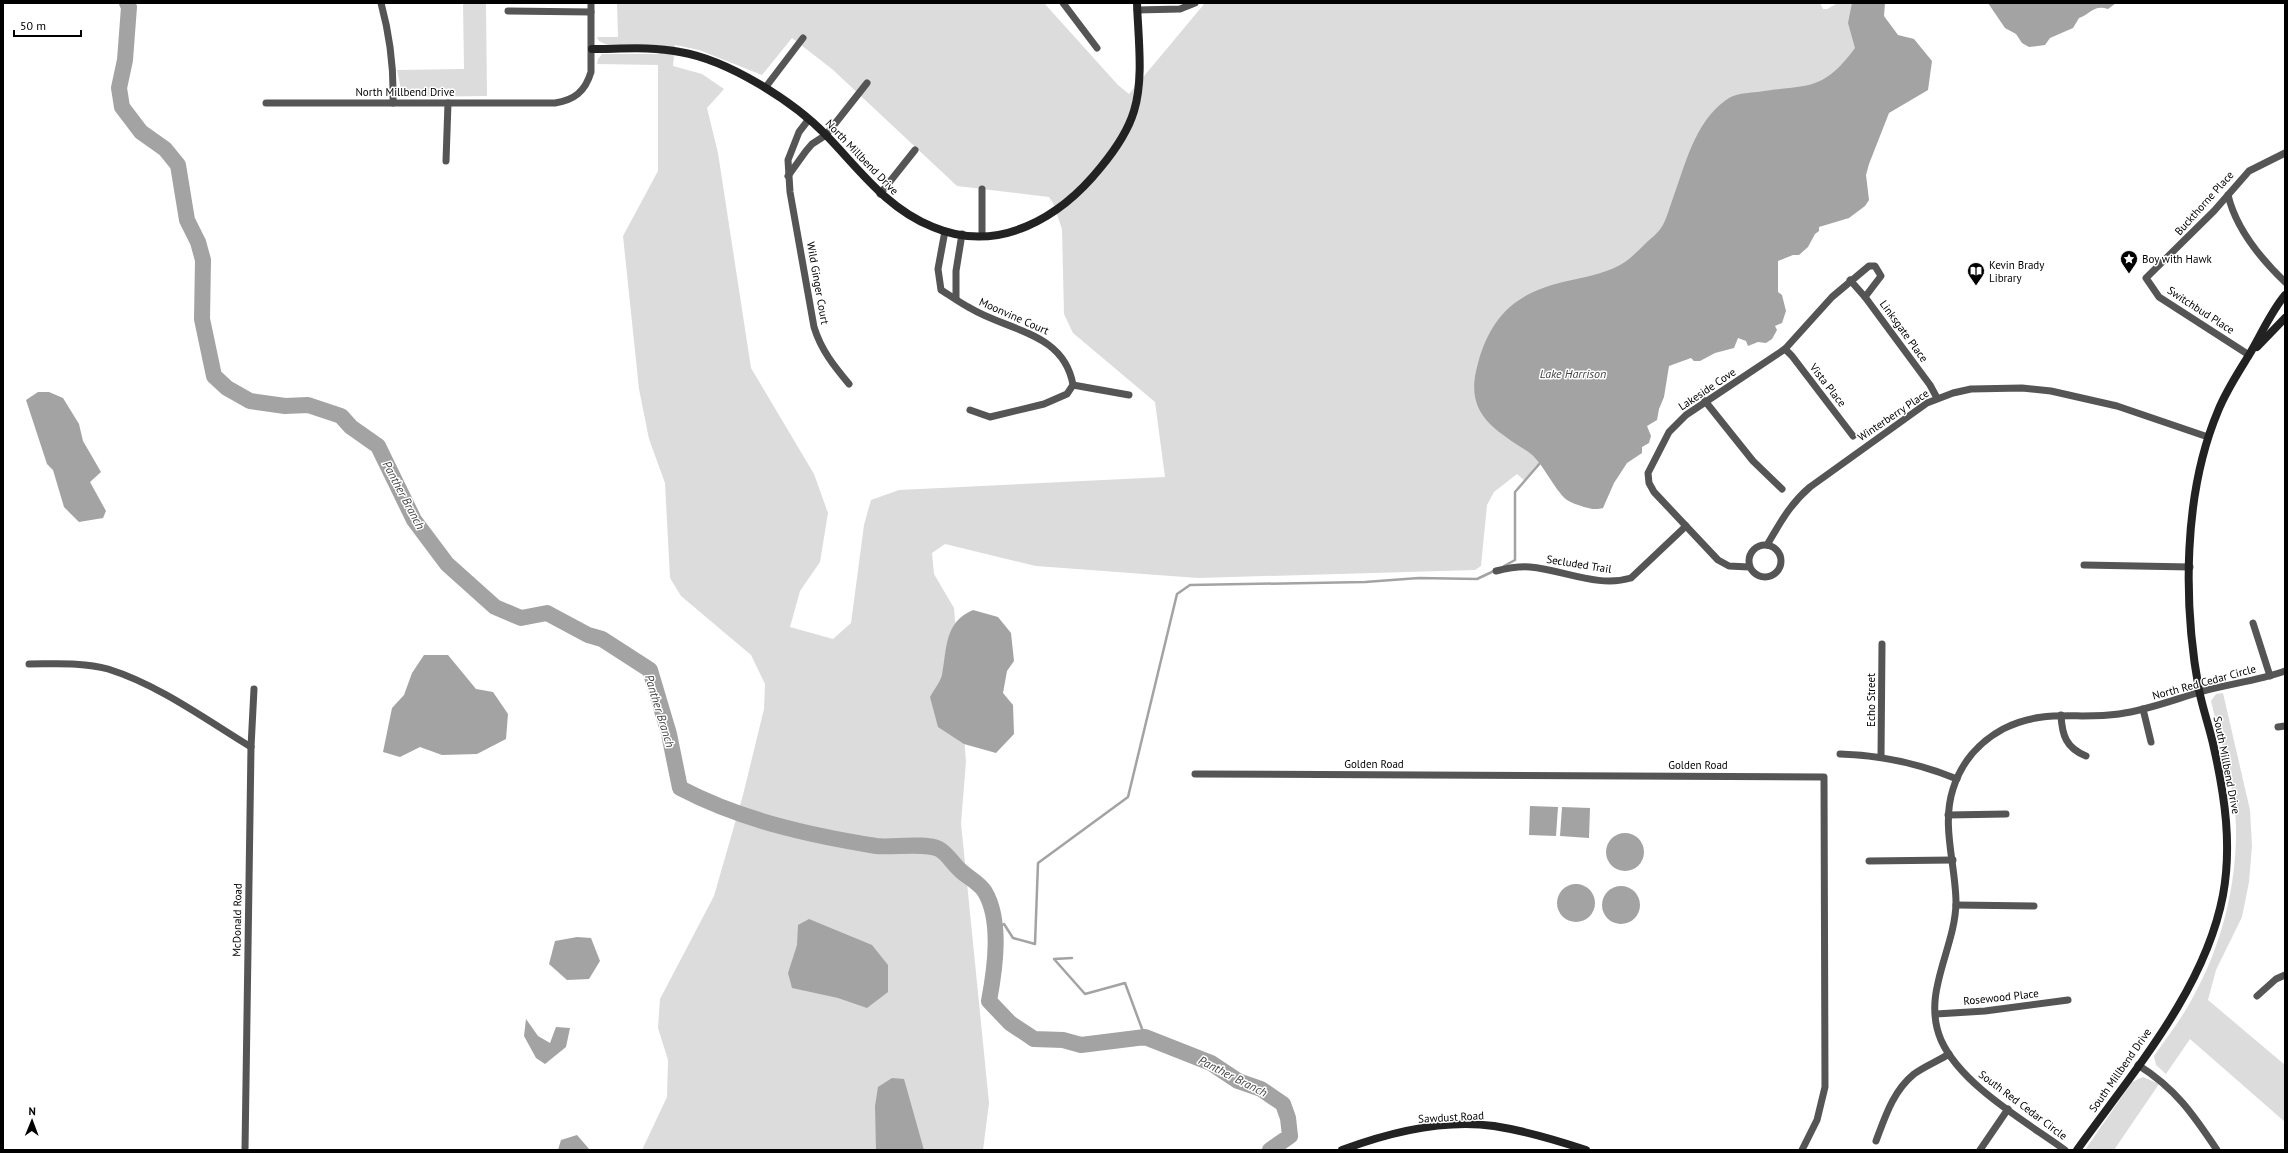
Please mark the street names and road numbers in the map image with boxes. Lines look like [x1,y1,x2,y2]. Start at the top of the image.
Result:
street label: North Millbend Drive [355,85,455,99]
street label: North Millbend Drive [823,116,902,198]
street label: Buckthorne Place [2171,168,2237,238]
street label: Wild Ginger Court [804,241,832,326]
street label: Switchbud Place [2165,283,2238,337]
street label: Moonvine Court [977,294,1051,338]
street label: Linksgate Place [1877,297,1931,365]
street label: Vista Place [1806,360,1849,410]
street label: Lakeside Cove [1676,364,1739,413]
street label: Winterberry Place [1855,386,1932,444]
street label: Secluded Trail [1545,552,1613,576]
street label: North Red Cedar Circle [2151,661,2258,703]
street label: Echo Street [1864,673,1878,727]
street label: South Millbend Drive [2211,715,2243,816]
street label: Golden Road [1344,757,1404,771]
street label: Golden Road [1668,758,1728,772]
street label: McDonald Road [229,883,245,957]
street label: Rosewood Place [1963,986,2040,1008]
street label: South Millbend Drive [2086,1025,2154,1115]
street label: South Red Cedar Circle [1976,1067,2070,1143]
street label: Sawdust Road [1418,1108,1484,1126]

